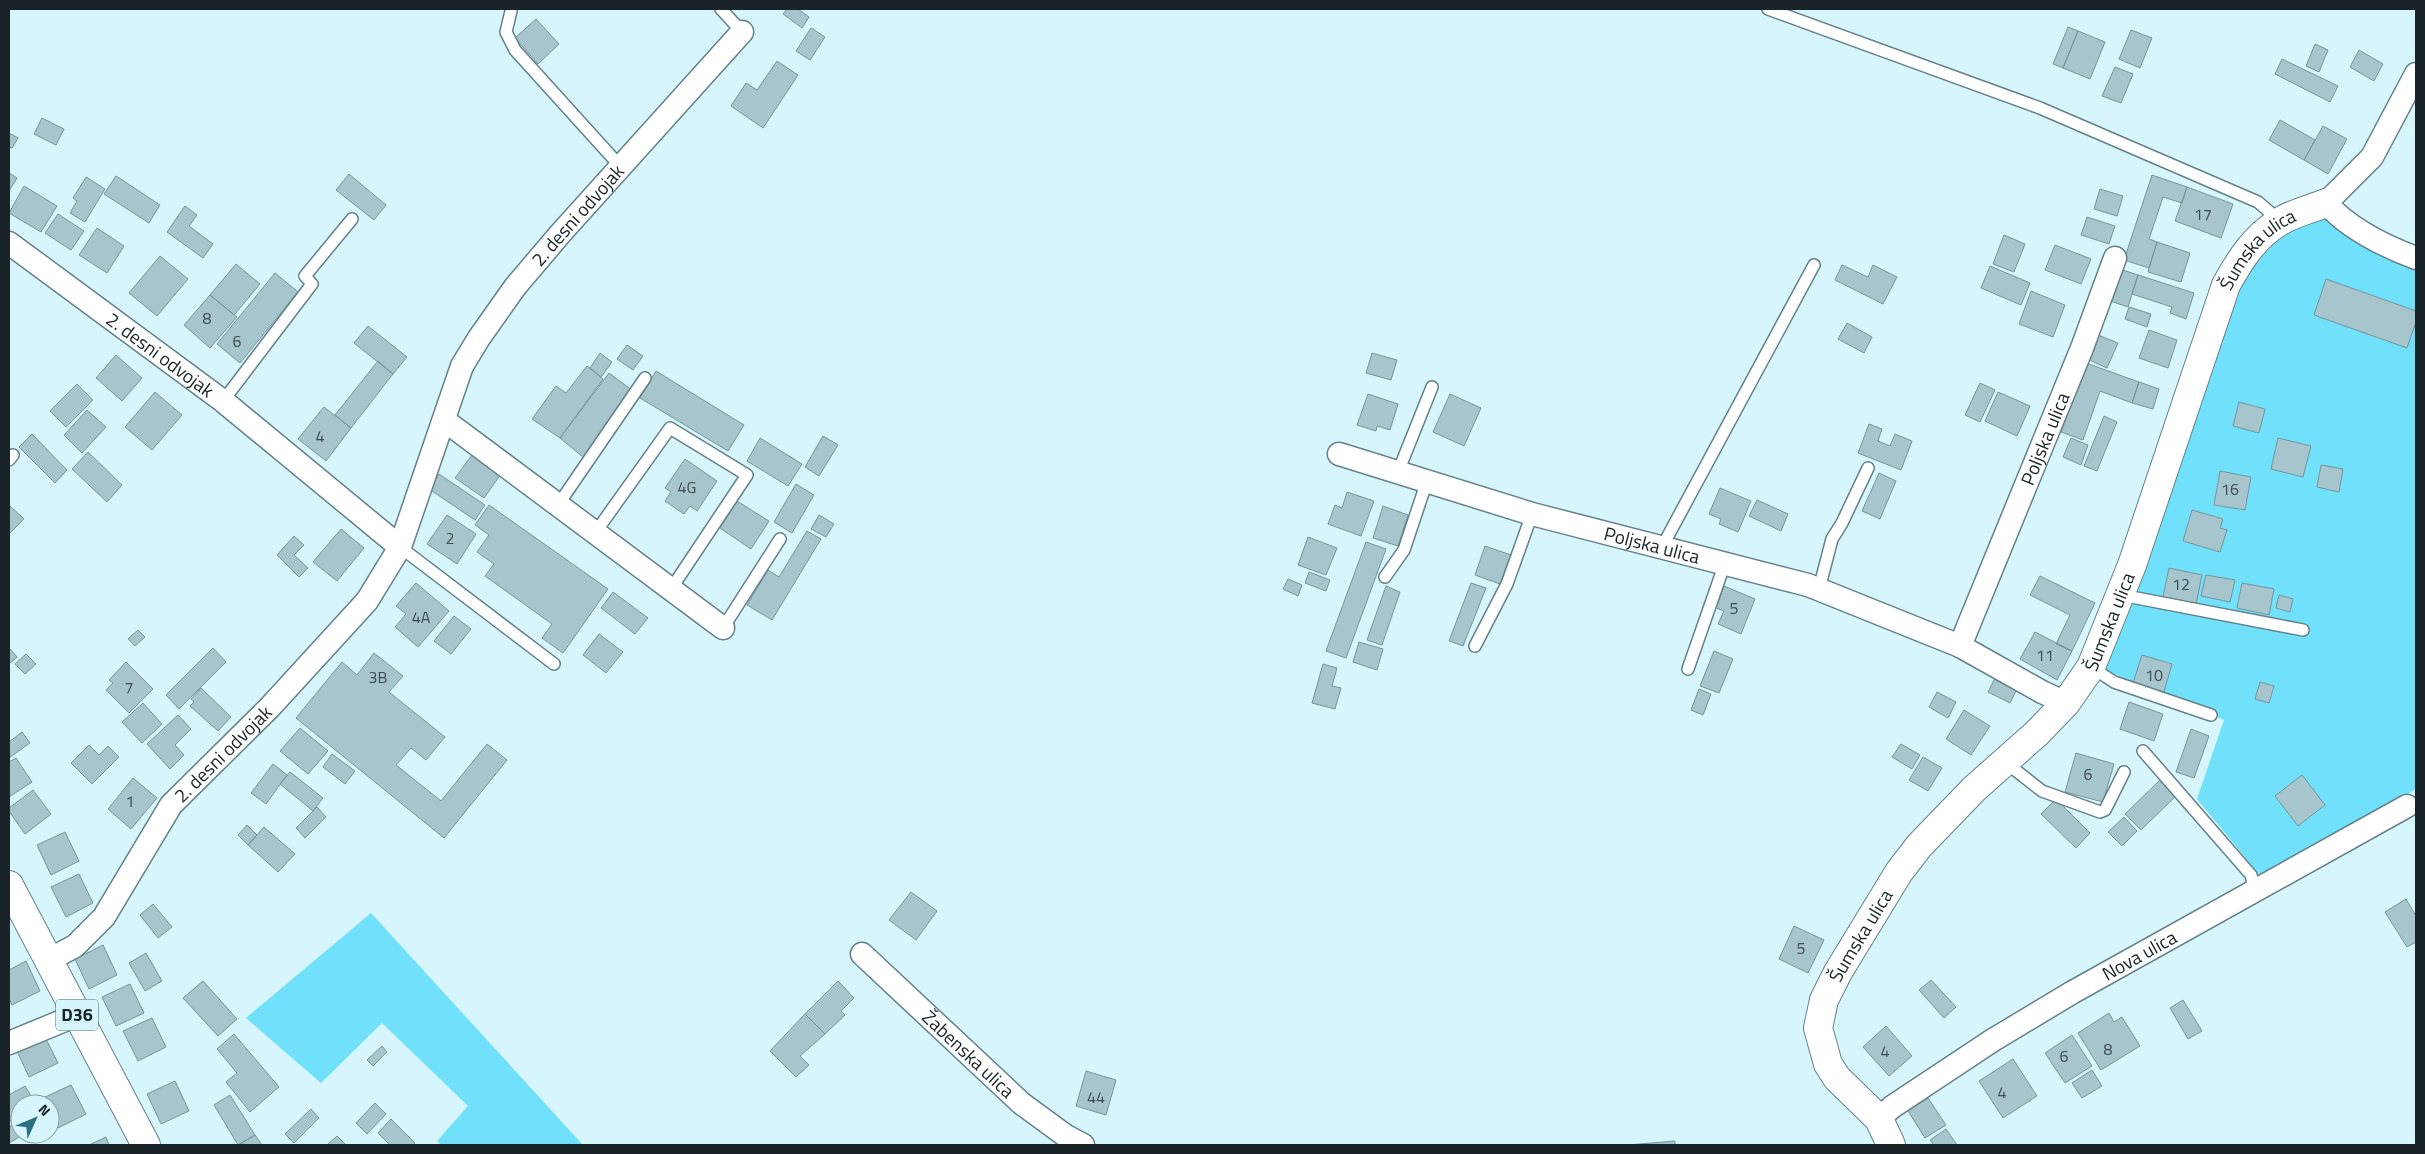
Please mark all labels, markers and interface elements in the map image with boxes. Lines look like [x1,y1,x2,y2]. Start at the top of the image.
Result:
street label: 2. desni odvojak [524,157,630,272]
street label: Šumska ulica [2211,200,2301,295]
house number: 17 [2194,202,2212,226]
street label: 2. desni odvojak [100,305,221,404]
house number: 8 [203,306,212,330]
house number: 6 [233,329,242,353]
street label: Poljska ulica [2012,387,2077,489]
house number: 4 [316,424,325,448]
house number: 4G [678,475,696,499]
house number: 16 [2221,477,2239,501]
street label: Poljska ulica [1601,518,1704,571]
house number: 2 [446,526,454,550]
street label: Šumska ulica [2076,567,2142,675]
house number: 12 [2172,572,2190,596]
house number: 5 [1730,596,1739,620]
house number: 4A [412,605,431,629]
house number: 11 [2036,643,2054,667]
house number: 10 [2145,663,2163,687]
house number: 3B [369,665,388,689]
house number: 7 [125,675,133,699]
street label: 2. desni odvojak [167,698,278,809]
house number: 6 [2084,762,2093,786]
house number: 1 [126,789,134,813]
street label: Šumska ulica [1820,883,1900,987]
street label: Nova ulica [2096,922,2182,987]
house number: 5 [1797,936,1806,960]
road number: D36 [56,1000,98,1030]
street label: Žabenska ulica [916,1003,1022,1105]
house number: 8 [2104,1037,2113,1061]
house number: 4 [1881,1039,1890,1063]
house number: 6 [2060,1044,2069,1068]
house number: 4 [1998,1080,2007,1104]
house number: 44 [1087,1085,1105,1109]
north arrow [10,1094,60,1144]
text: N [34,1099,56,1120]

